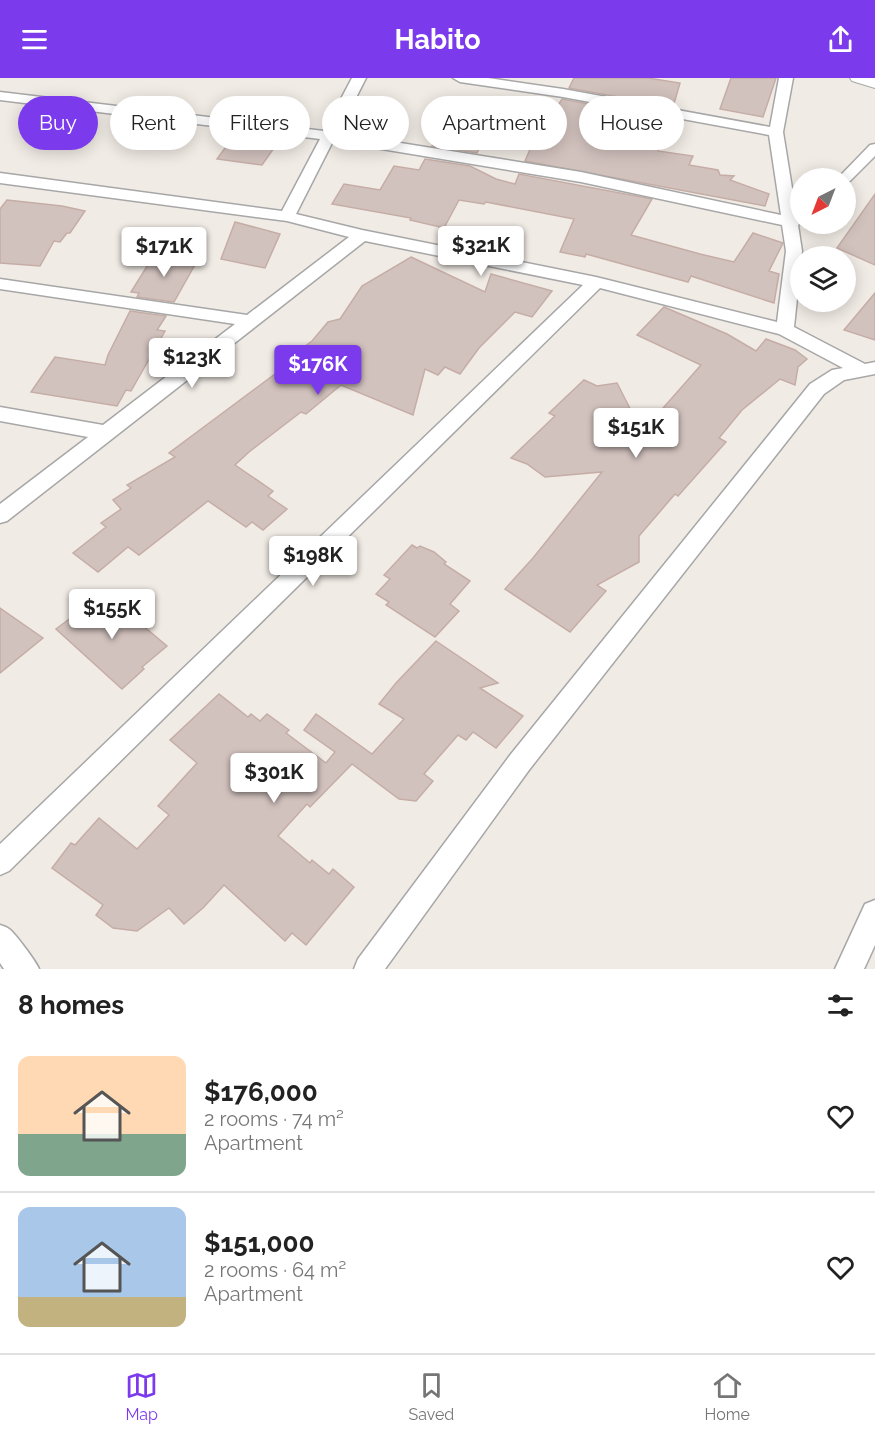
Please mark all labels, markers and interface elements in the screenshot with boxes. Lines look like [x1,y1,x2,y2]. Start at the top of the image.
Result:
icon: menu [18,23,51,56]
icon: share [824,23,857,56]
text: Habito [395,24,481,55]
chip: Buy [18,96,98,150]
chip: Rent [110,96,197,150]
chip: Filters [209,96,310,150]
chip: New [322,96,409,150]
chip: Apartment [421,96,567,150]
chip: House [579,96,684,150]
north arrow [790,168,856,234]
map controls [790,168,856,312]
pin: $321K [439,226,523,277]
pin: $171K [122,227,206,278]
text: $321K [452,233,510,257]
text: $171K [135,234,193,258]
button: layers [790,246,856,312]
pin: $123K [150,338,234,389]
text: $123K [163,345,221,369]
pin: $176K [276,345,360,396]
text: $176K [288,352,348,376]
pin: $151K [594,408,678,459]
text: $151K [608,415,664,439]
pin: $198K [271,536,355,587]
text: $198K [283,543,343,567]
pin: $155K [70,589,154,640]
text: $155K [83,596,141,620]
pin: $301K [232,753,316,804]
text: $301K [244,760,304,784]
icon: filters [824,989,857,1022]
text: 8 homes [18,990,124,1020]
text: $176,000 [204,1077,318,1107]
icon: home [66,1080,138,1152]
icon: heart [824,1100,857,1133]
text: 2 rooms · 74 m² [204,1107,344,1131]
text: Apartment [204,1131,303,1155]
text: $151,000 [204,1228,315,1258]
icon: home [66,1231,138,1303]
icon: heart [824,1251,857,1284]
text: 2 rooms · 64 m² [204,1258,346,1282]
text: Apartment [204,1282,303,1306]
tab: Map [125,1369,158,1424]
tab: Saved [408,1369,454,1424]
tab: Home [705,1369,750,1424]

